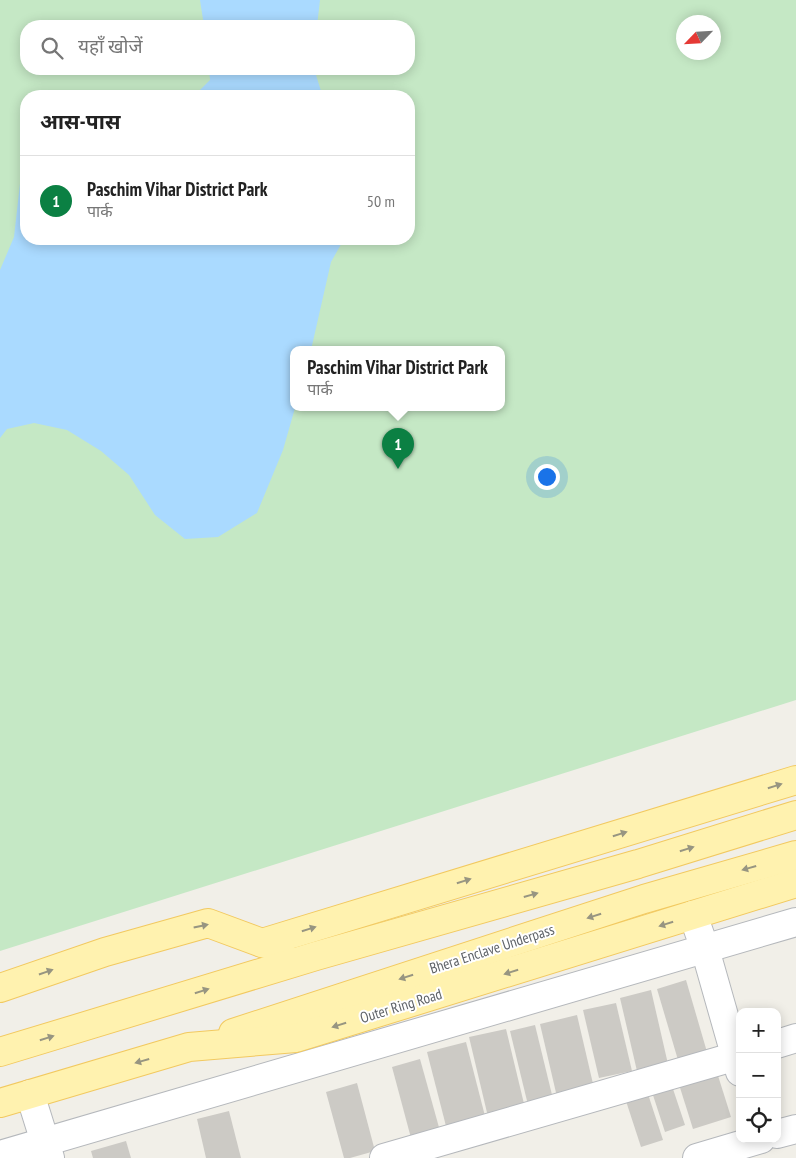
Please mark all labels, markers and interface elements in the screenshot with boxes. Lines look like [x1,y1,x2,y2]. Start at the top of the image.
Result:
north arrow [676,15,721,60]
search box [20,20,415,75]
icon: search [38,34,66,62]
text: यहाँ खोजें [78,34,143,58]
text: आस-पास [40,108,120,135]
text: Paschim Vihar District Park [87,177,268,201]
text: 1 [52,191,60,211]
text: 50 m [367,191,395,211]
text: पार्क [87,201,113,221]
popup [290,346,505,411]
text: Paschim Vihar District Park [307,355,488,379]
text: पार्क [307,379,333,399]
pin: 1 [382,428,414,469]
your location [534,464,560,490]
one-way arrow [768,782,783,790]
one-way arrow [612,829,627,837]
one-way arrow [680,844,695,852]
one-way arrow [742,865,757,873]
one-way arrow [457,877,472,885]
one-way arrow [524,890,539,898]
one-way arrow [586,912,601,920]
street label: Bhera Enclave Underpass [427,919,557,978]
one-way arrow [658,920,673,928]
one-way arrow [194,922,209,930]
one-way arrow [301,924,316,932]
one-way arrow [39,968,54,976]
one-way arrow [503,969,518,976]
one-way arrow [398,973,413,981]
street label: Outer Ring Road [358,984,444,1027]
one-way arrow [195,986,210,994]
map controls [736,1008,781,1143]
button: + [736,1008,781,1053]
one-way arrow [331,1022,346,1030]
one-way arrow [39,1033,54,1041]
button: − [736,1053,781,1098]
one-way arrow [135,1058,150,1066]
button: locate [736,1098,781,1143]

